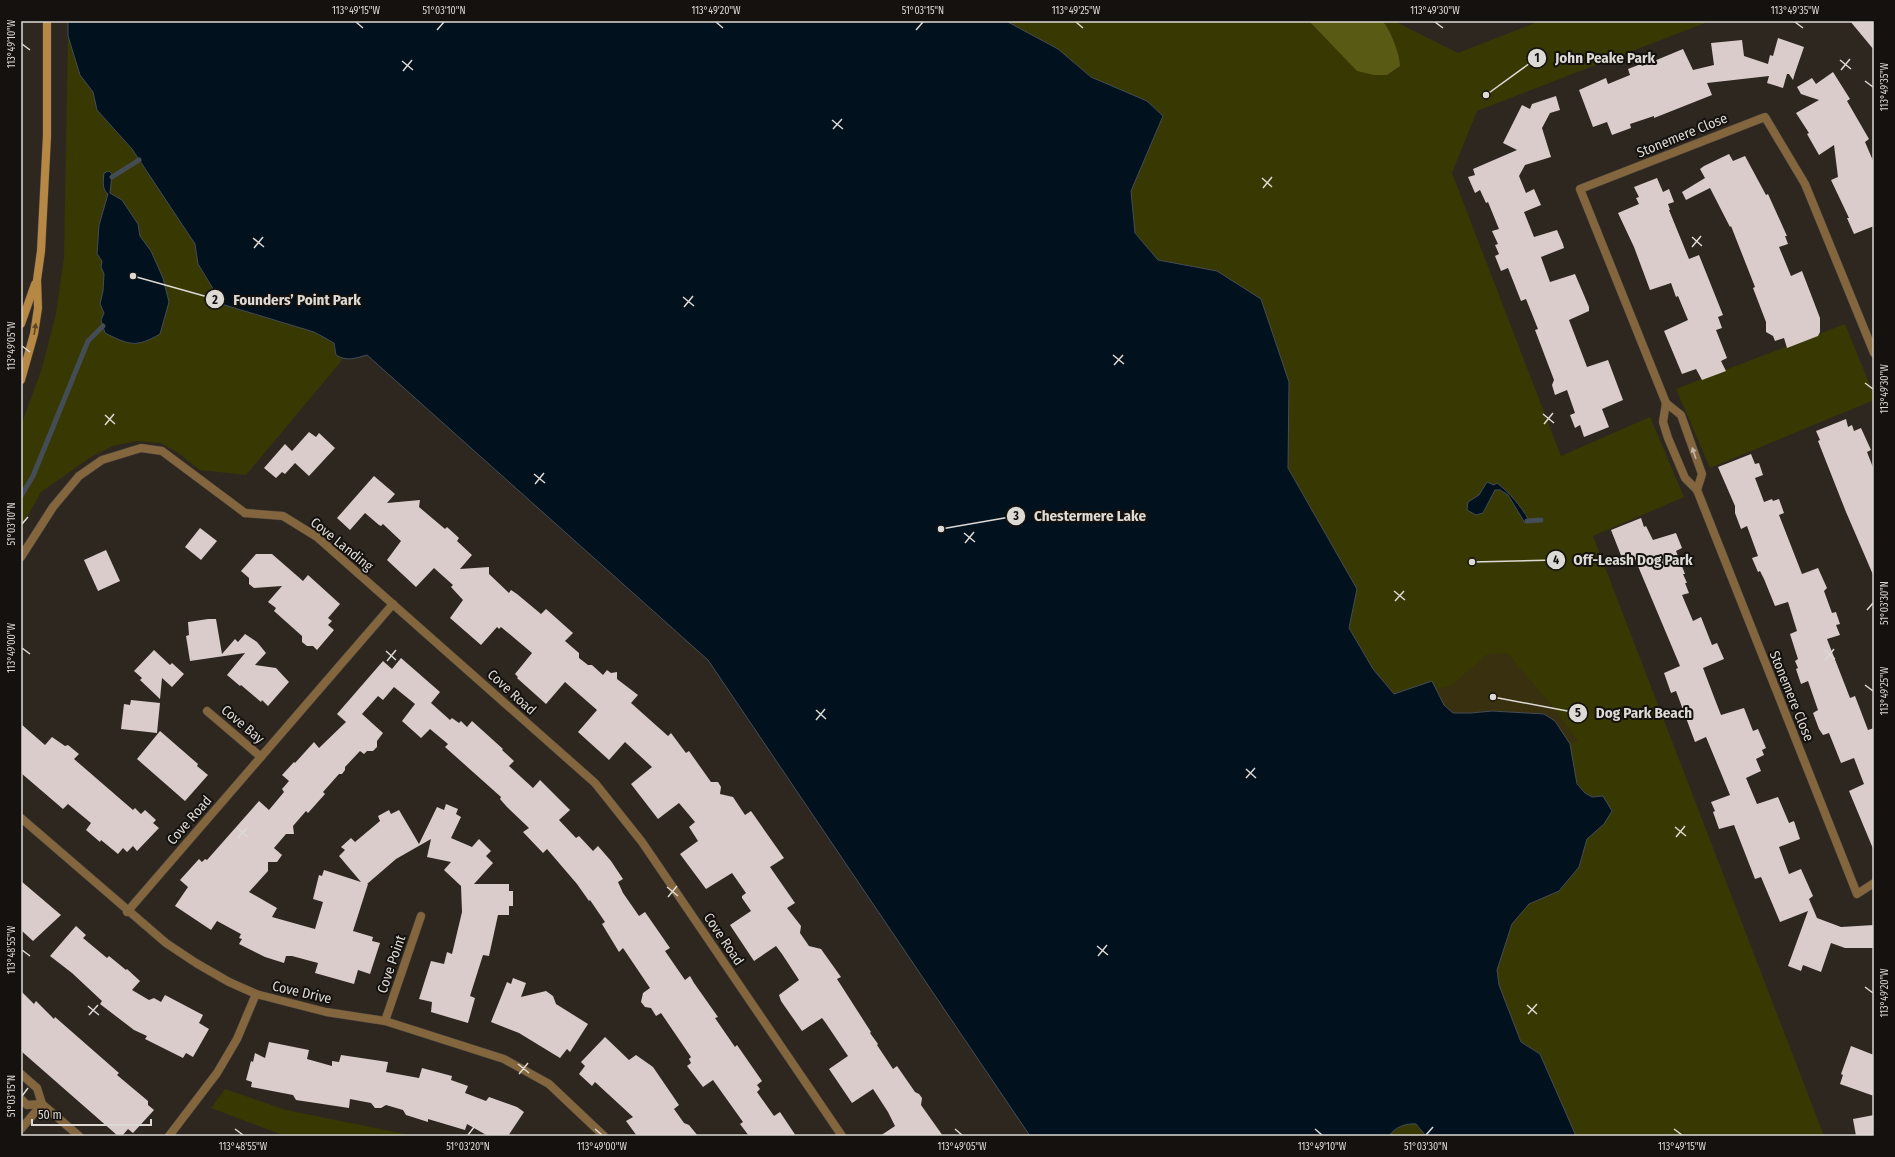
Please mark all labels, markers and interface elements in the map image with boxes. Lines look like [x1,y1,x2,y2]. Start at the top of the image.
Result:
text: 113°49'15"W [332,5,380,17]
text: 51°03'10"N [422,5,466,17]
text: 113°49'20"W [691,5,741,17]
text: 51°03'15"N [902,5,944,17]
text: 113°49'25"W [1052,5,1101,17]
text: 113°49'30"W [1410,5,1460,17]
text: 113°49'35"W [1771,5,1820,17]
text: 113°49'10"W [6,19,18,68]
callout: John Peake Park [1527,44,1663,71]
text: John Peake Park [1554,49,1655,67]
text: 1 [1534,51,1540,65]
text: 113°49'35"W [1879,62,1891,111]
street label: Stonemere Close [1634,110,1730,161]
callout: Founders’ Point Park [205,286,368,313]
text: Founders’ Point Park [233,291,361,309]
text: 2 [211,293,218,307]
text: 113°49'05"W [6,321,18,371]
one-way arrow [32,323,38,335]
text: 113°49'30"W [1879,364,1891,414]
one-way arrow [1691,446,1697,458]
text: 51°03'10"N [6,502,18,546]
callout: Chestermere Lake [1006,502,1154,529]
text: Chestermere Lake [1034,507,1146,525]
text: 3 [1012,509,1019,523]
street label: Cove Landing [307,514,377,575]
callout: Off-Leash Dog Park [1546,546,1701,573]
text: Off-Leash Dog Park [1573,551,1693,569]
text: 4 [1553,553,1559,567]
text: 51°03'30"N [1879,581,1891,625]
text: 113°49'00"W [6,623,18,673]
street label: Stonemere Close [1766,648,1817,744]
street label: Cove Road [484,666,539,719]
text: 113°49'25"W [1879,666,1891,715]
callout: Dog Park Beach [1568,700,1700,727]
street label: Cove Bay [218,701,268,748]
text: Dog Park Beach [1596,704,1692,722]
text: 5 [1575,706,1581,720]
street label: Cove Road [163,792,215,848]
street label: Cove Road [700,910,747,969]
text: 113°48'55"W [6,925,18,974]
street label: Cove Point [374,933,409,995]
text: 113°49'20"W [1879,968,1891,1018]
street label: Cove Drive [271,977,333,1008]
text: 51°03'15"N [6,1075,18,1117]
scale bar [32,1101,151,1127]
text: 50 m [38,1108,62,1122]
text: 113°48'55"W [219,1141,268,1153]
text: 51°03'20"N [446,1141,490,1153]
text: 113°49'00"W [577,1141,627,1153]
text: 113°49'05"W [937,1141,987,1153]
text: 113°49'10"W [1298,1141,1347,1153]
text: 51°03'30"N [1404,1141,1448,1153]
text: 113°49'15"W [1658,1141,1706,1153]

